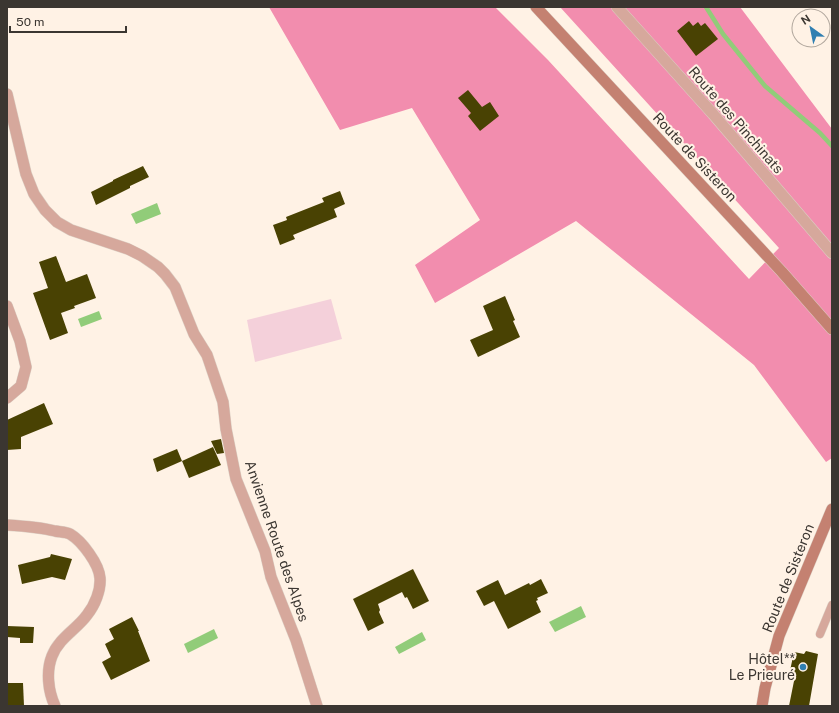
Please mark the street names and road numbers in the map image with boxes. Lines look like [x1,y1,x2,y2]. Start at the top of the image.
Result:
street label: Route des Pinchinats [685,63,787,177]
street label: Route de Sisteron [650,109,740,205]
street label: Anvienne Route des Alpes [242,458,312,624]
street label: Route de Sisteron [759,521,817,635]

